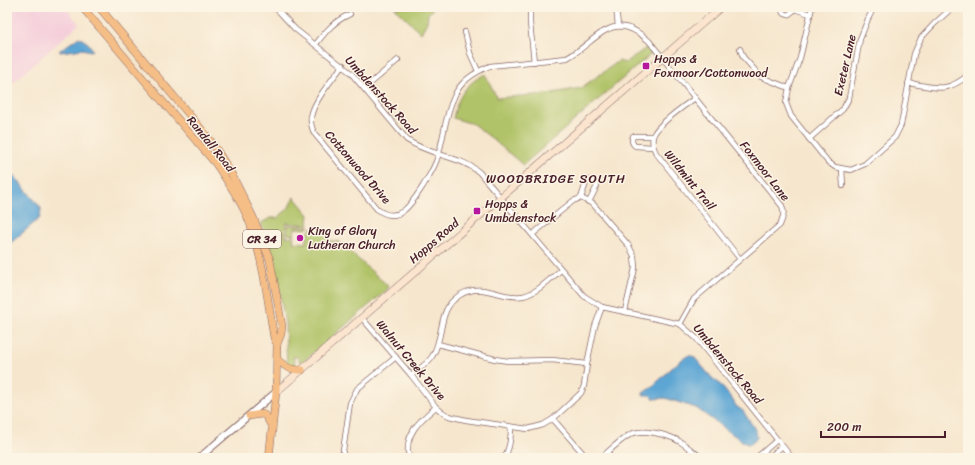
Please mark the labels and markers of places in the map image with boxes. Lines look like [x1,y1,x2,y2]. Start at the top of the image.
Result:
place label: Hopps & Foxmoor/Cottonwood [654,48,768,84]
marker: Hopps & Foxmoor/Cottonwood [641,61,651,71]
place label: Hopps & Umbdenstock [485,193,557,229]
marker: Hopps & Umbdenstock [472,206,482,216]
place label: King of Glory Lutheran Church [308,220,396,256]
marker: King of Glory Lutheran Church [295,233,305,243]

